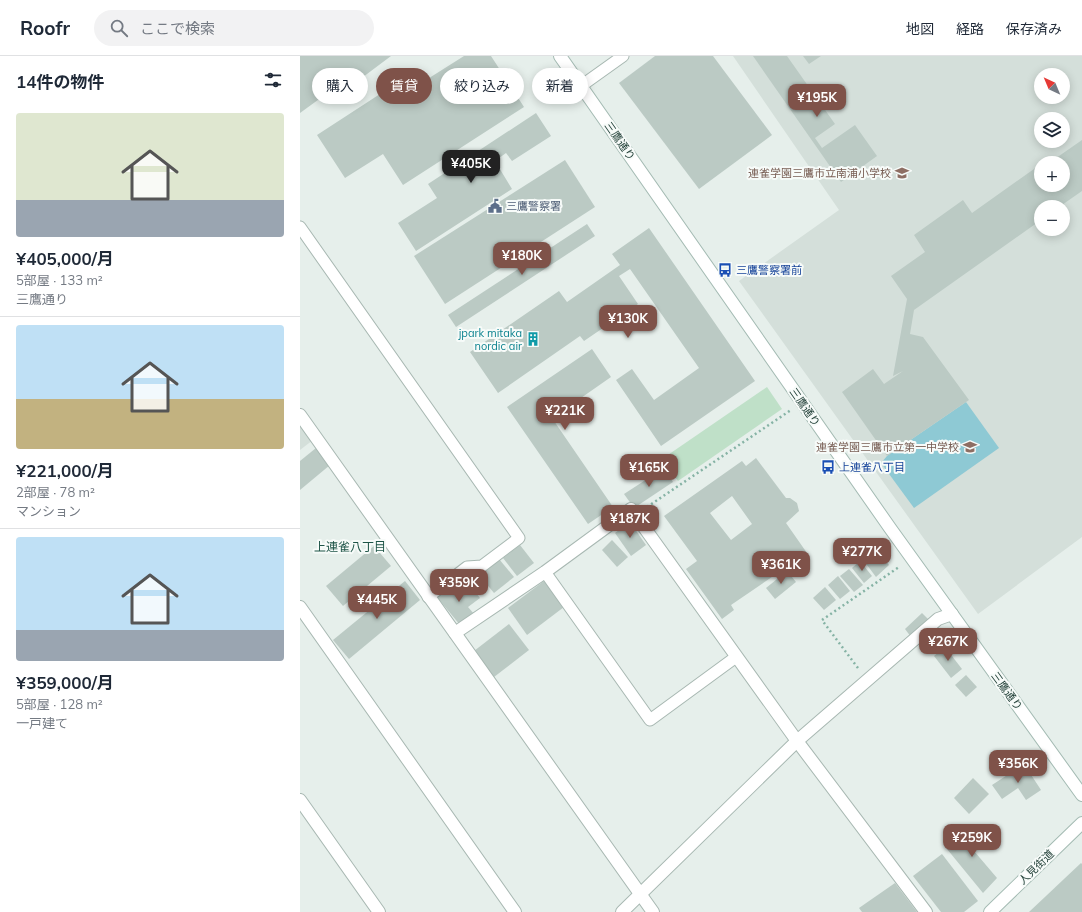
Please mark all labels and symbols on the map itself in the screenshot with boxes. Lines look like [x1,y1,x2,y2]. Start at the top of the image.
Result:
north arrow [1034,68,1070,104]
pin: ¥195K [789,84,845,118]
street label: 三鷹通り [602,119,638,163]
pin: ¥405K [443,150,499,184]
school or university icon: 連雀学園三鷹市立南浦小学校 [894,165,910,181]
place label: 連雀学園三鷹市立南浦小学校 [748,166,891,180]
public building icon: 三鷹警察署 [487,198,503,214]
place label: 三鷹警察署 [506,199,561,213]
pin: ¥180K [494,242,550,276]
bus stop icon: 三鷹警察署前 [717,262,733,278]
place label: 三鷹警察署前 [736,263,802,277]
pin: ¥130K [600,305,656,339]
place label: jpark mitaka nordic air [458,326,522,353]
building icon: jpark mitaka nordic air [525,331,541,347]
street label: 三鷹通り [787,385,823,429]
pin: ¥221K [537,397,593,431]
school or university icon: 連雀学園三鷹市立第一中学校 [962,439,978,455]
place label: 連雀学園三鷹市立第一中学校 [816,440,959,454]
pin: ¥165K [621,454,677,488]
bus stop icon: 上連雀八丁目 [820,459,836,475]
place label: 上連雀八丁目 [839,460,905,474]
pin: ¥187K [602,505,658,539]
pin: ¥277K [834,538,890,572]
district label: 上連雀八丁目 [314,539,386,554]
pin: ¥361K [753,551,809,585]
pin: ¥359K [431,569,487,603]
pin: ¥445K [349,586,405,620]
pin: ¥267K [920,628,976,662]
street label: 三鷹通り [988,669,1026,713]
pin: ¥356K [990,750,1046,784]
pin: ¥259K [944,824,1000,858]
street label: 人見街道 [1015,847,1057,887]

